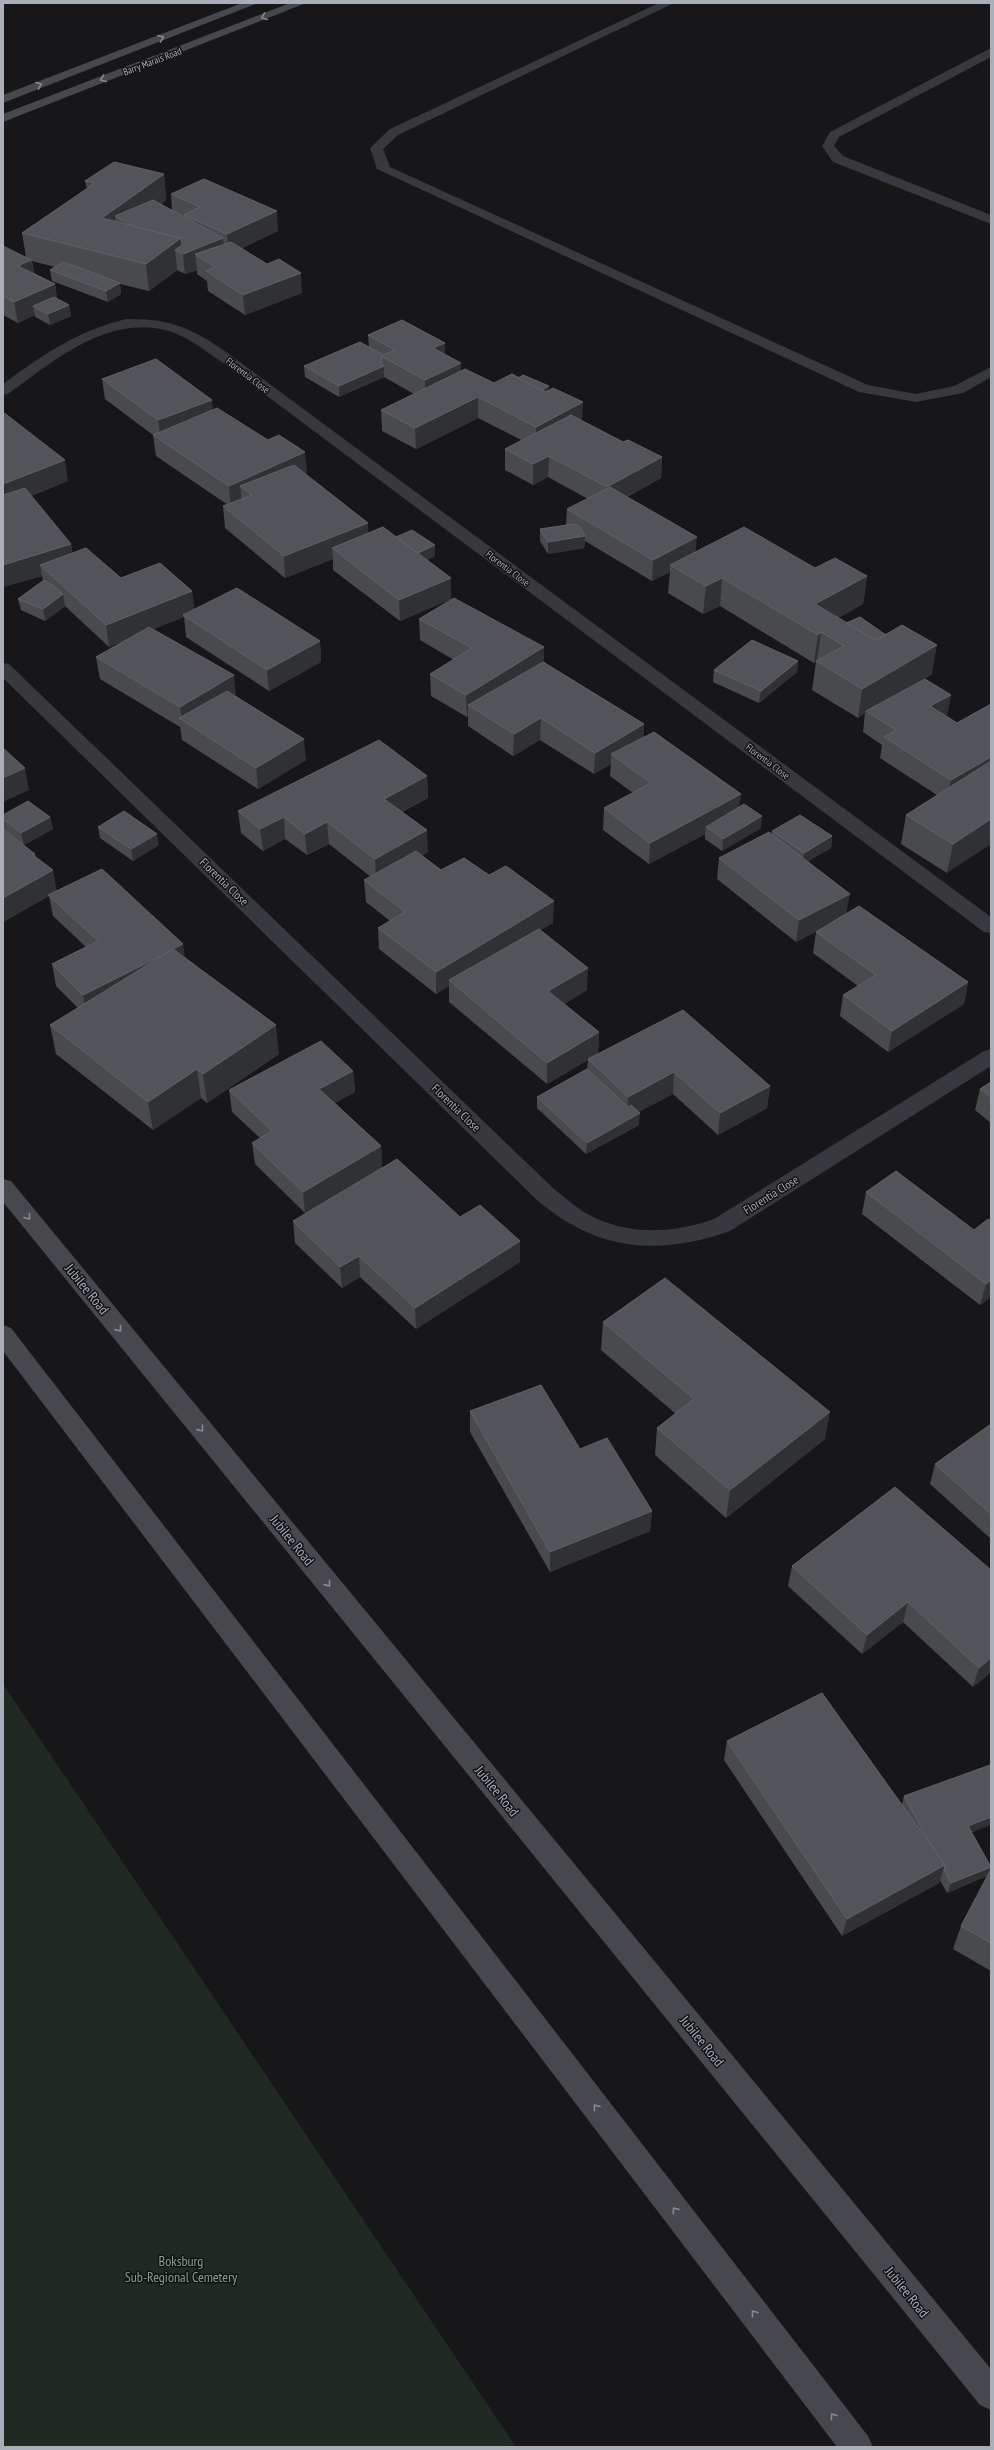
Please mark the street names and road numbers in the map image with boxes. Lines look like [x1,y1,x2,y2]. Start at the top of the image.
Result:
street label: Barry Marais Road [121,44,183,79]
street label: Florentia Close [223,355,272,396]
street label: Florentia Close [483,548,532,589]
street label: Florentia Close [743,741,792,782]
street label: Florentia Close [197,855,252,909]
street label: Florentia Close [429,1081,484,1135]
street label: Florentia Close [740,1172,801,1217]
street label: Jubilee Road [60,1259,113,1318]
street label: Jubilee Road [265,1510,318,1569]
street label: Jubilee Road [470,1761,523,1820]
street label: Jubilee Road [675,2011,728,2070]
street label: Jubilee Road [880,2262,933,2321]

